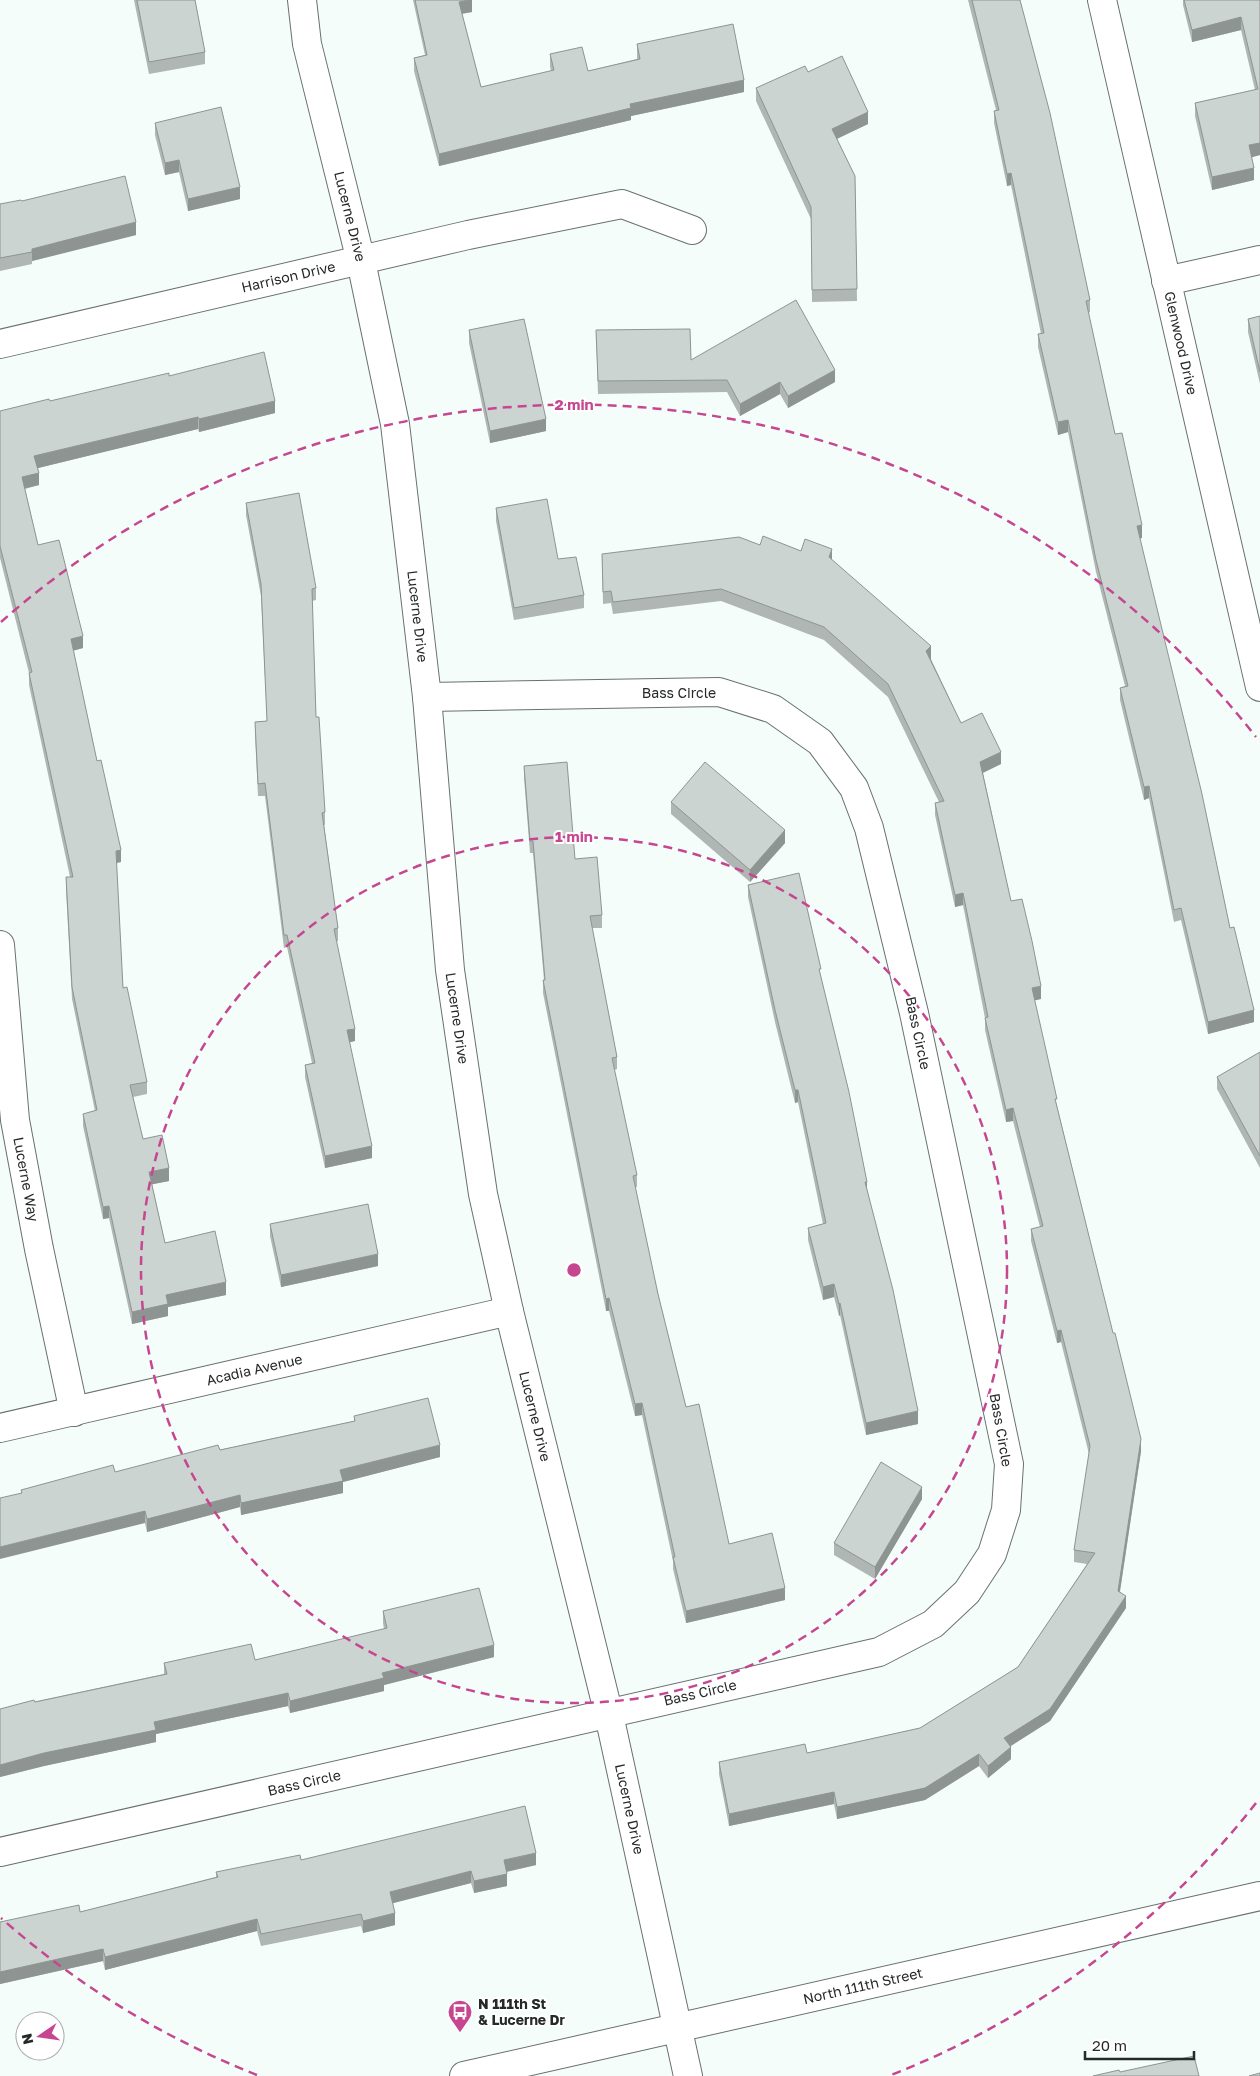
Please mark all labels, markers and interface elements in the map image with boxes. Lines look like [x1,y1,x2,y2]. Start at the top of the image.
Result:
street label: Lucerne Drive [331,169,370,263]
street label: Harrison Drive [240,257,337,296]
street label: Glenwood Drive [1161,290,1202,396]
text: 2 min [554,395,594,413]
street label: Lucerne Drive [404,569,432,663]
street label: Bass Circle [642,684,716,701]
text: 1 min [555,827,593,845]
street label: Lucerne Drive [442,971,473,1065]
street label: Bass Circle [902,995,935,1071]
street label: Lucerne Way [10,1135,43,1223]
centre of rings [565,1261,583,1279]
street label: Acadia Avenue [205,1350,304,1388]
street label: Lucerne Drive [516,1369,555,1463]
street label: Bass Circle [987,1392,1016,1468]
street label: Bass Circle [662,1676,738,1709]
street label: Lucerne Drive [612,1762,648,1856]
street label: Bass Circle [266,1766,342,1799]
street label: North 111th Street [801,1964,924,2007]
place label: N 111th St & Lucerne Dr [478,1995,566,2028]
bus stop icon: N 111th St & Lucerne Dr [447,1999,473,2033]
north arrow [15,2011,65,2061]
scale bar [1085,2028,1194,2060]
text: N [17,2032,36,2046]
text: 20 m [1092,2036,1127,2054]

